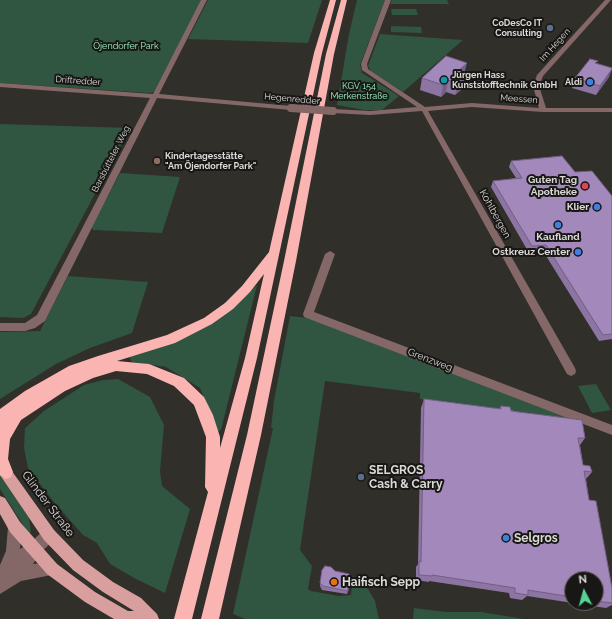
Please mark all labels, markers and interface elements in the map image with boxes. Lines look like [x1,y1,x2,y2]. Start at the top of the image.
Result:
place label: CoDesCo IT Consulting [492,18,542,39]
marker: CoDesCo IT Consulting [545,23,555,33]
street label: Im Hegen [537,26,573,64]
park label: Öjendorfer Park [93,41,159,51]
place label: Jürgen Hass Kunststofftechnik GmbH [452,70,557,91]
street label: Driftredder [55,74,101,88]
marker: Jürgen Hass Kunststofftechnik GmbH [439,75,449,85]
place label: Aldi [565,77,582,87]
marker: Aldi [585,77,595,87]
park label: KGV 154 Merkenstraße [331,81,387,102]
street label: Hegenredder [264,91,320,107]
street label: Meessen [500,92,538,106]
street label: Barsbütteler Weg [90,124,132,194]
place label: Kindertagesstätte "Am Öjendorfer Park" [165,151,256,172]
marker: Kindertagesstätte "Am Öjendorfer Park" [152,156,162,166]
place label: Guten Tag Apotheke [528,174,577,198]
marker: Guten Tag Apotheke [580,181,590,191]
street label: Kohlbergen [477,188,513,240]
place label: Klier [567,201,589,213]
marker: Klier [592,202,602,212]
marker: Kaufland [553,220,563,230]
place label: Kaufland [536,231,580,243]
place label: Ostkreuz Center [492,246,570,258]
marker: Ostkreuz Center [573,247,583,257]
street label: Grenzweg [406,346,454,374]
place label: SELGROS Cash & Carry [369,463,443,491]
street label: Glinder Straße [19,468,77,540]
marker: SELGROS Cash & Carry [356,472,366,482]
place label: Selgros [514,531,558,545]
marker: Selgros [501,533,511,543]
north arrow [564,571,604,611]
text: N [578,573,588,586]
place label: Haifisch Sepp [342,575,420,589]
marker: Haifisch Sepp [329,577,339,587]

